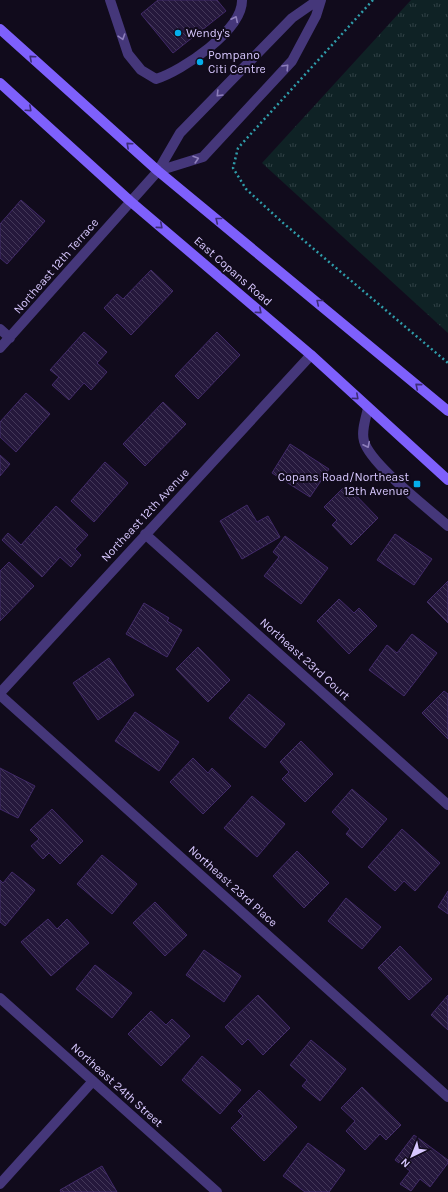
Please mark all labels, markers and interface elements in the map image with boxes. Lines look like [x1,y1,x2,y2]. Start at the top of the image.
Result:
one-way arrow [231,16,238,23]
place label: Wendy's [186,26,230,40]
marker: Wendy's [173,28,183,38]
one-way arrow [117,33,126,40]
place label: Pompano Citi Centre [208,48,266,76]
one-way arrow [30,56,37,63]
marker: Pompano Citi Centre [195,57,205,67]
one-way arrow [282,64,289,72]
one-way arrow [216,89,224,97]
one-way arrow [24,104,32,112]
one-way arrow [127,142,134,149]
one-way arrow [192,155,199,164]
street label: Northeast 12th Terrace [11,215,101,317]
one-way arrow [216,217,223,224]
one-way arrow [155,221,163,229]
street label: East Copans Road [191,233,275,309]
one-way arrow [316,300,323,307]
one-way arrow [254,306,261,313]
one-way arrow [416,383,423,390]
one-way arrow [351,392,359,399]
one-way arrow [362,441,370,449]
street label: Northeast 12th Avenue [98,465,192,565]
place label: Copans Road/Northeast 12th Avenue [278,470,409,498]
marker: Copans Road/Northeast 12th Avenue [412,479,422,489]
street label: Northeast 23rd Court [257,615,353,703]
street label: Northeast 23rd Place [186,842,280,930]
street label: Northeast 24th Street [68,1040,166,1130]
north arrow [392,1136,432,1176]
text: N [398,1156,413,1170]

